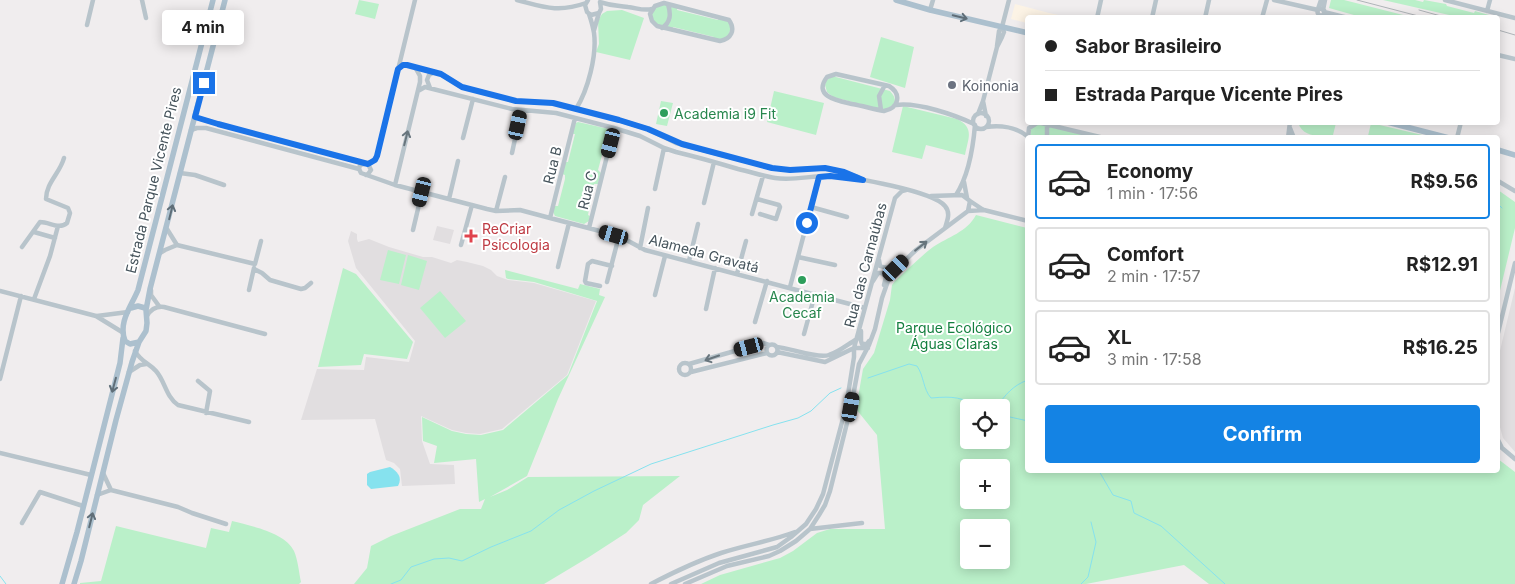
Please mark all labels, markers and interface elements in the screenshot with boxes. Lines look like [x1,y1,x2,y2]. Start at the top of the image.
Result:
callout: 4 min [163,11,245,46]
one-way arrow [952,13,968,22]
text: 4 min [181,17,225,37]
text: Sabor Brasileiro [1075,35,1222,58]
route end [193,72,215,94]
place label: Koinonia [962,77,1019,94]
marker: Koinonia [946,79,958,91]
text: Estrada Parque Vicente Pires [1075,83,1343,106]
street label: Estrada Parque Vicente Pires [122,85,184,275]
place label: Academia i9 Fit [674,105,777,122]
marker: Academia i9 Fit [658,107,670,119]
car [507,109,528,141]
car [600,127,621,159]
one-way arrow [402,130,411,146]
street label: Rua B [539,144,565,186]
icon: car [1047,159,1092,204]
text: Economy [1107,160,1193,183]
street label: Rua C [574,169,600,211]
text: R$9.56 [1411,170,1478,193]
car [411,176,432,208]
text: 1 min · 17:56 [1107,183,1198,203]
street label: Rua das Carnaúbas [840,201,890,329]
one-way arrow [167,205,176,221]
route start [796,212,818,234]
place label: ReCriar Psicologia [482,220,550,253]
car [597,224,630,246]
marker: ReCriar Psicologia [464,229,478,243]
street label: Alameda Gravatá [647,230,761,276]
one-way arrow [914,240,927,251]
icon: car [1047,242,1092,287]
text: Comfort [1107,243,1184,266]
car [880,252,911,284]
text: R$12.91 [1406,253,1478,276]
text: 2 min · 17:57 [1107,266,1201,286]
marker: Academia Cecaf [796,274,808,286]
place label: Academia Cecaf [769,288,835,321]
park label: Parque Ecológico Águas Claras [896,319,1012,352]
icon: car [1047,325,1092,370]
text: XL [1107,326,1132,349]
car [732,336,765,358]
text: R$16.25 [1403,336,1478,359]
text: 3 min · 17:58 [1107,349,1202,369]
one-way arrow [704,353,720,363]
one-way arrow [109,377,118,393]
car [841,391,860,423]
map controls [960,399,1010,569]
button: locate [960,399,1010,449]
button: Confirm [1045,405,1480,463]
button: + [960,459,1010,509]
one-way arrow [87,512,96,528]
button: − [960,519,1010,569]

